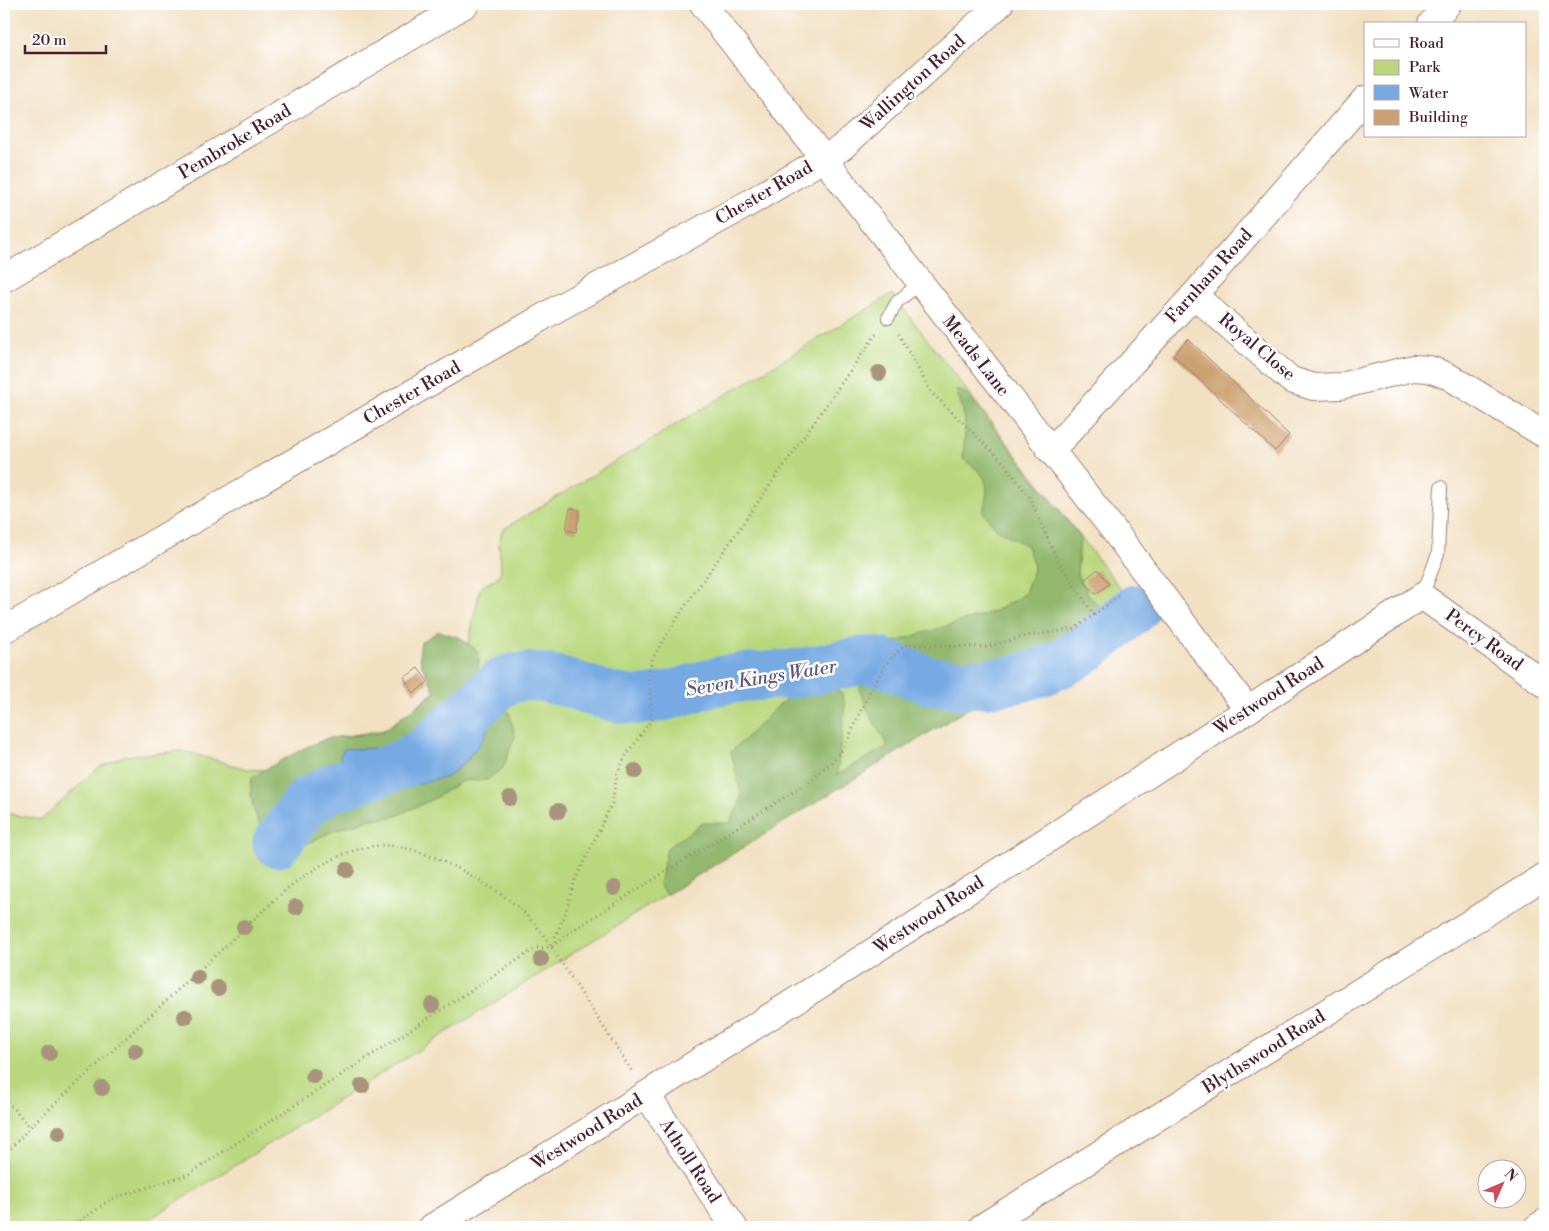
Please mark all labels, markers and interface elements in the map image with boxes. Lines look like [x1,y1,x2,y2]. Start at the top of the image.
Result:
scale bar [25,22,106,54]
legend [1364,22,1526,138]
street label: Wallington Road [855,29,971,137]
text: 20 m [32,31,67,50]
text: Road [1409,34,1444,53]
text: Park [1409,58,1441,77]
text: Water [1408,84,1449,103]
street label: Pembroke Road [174,99,296,185]
text: Building [1408,108,1468,127]
street label: Chester Road [711,155,818,230]
street label: Farnham Road [1160,223,1258,328]
street label: Royal Close [1214,308,1300,386]
street label: Meads Lane [937,311,1015,401]
street label: Chester Road [359,355,466,430]
street label: Percy Road [1440,604,1528,677]
street label: Westwood Road [1209,651,1329,741]
water label: Seven Kings Water [684,654,839,702]
street label: Westwood Road [869,870,989,960]
street label: Blythswood Road [1197,1005,1330,1100]
street label: Westwood Road [526,1088,648,1176]
street label: Atholl Road [654,1114,726,1208]
north arrow [1476,1158,1526,1208]
text: N [1500,1165,1521,1186]

